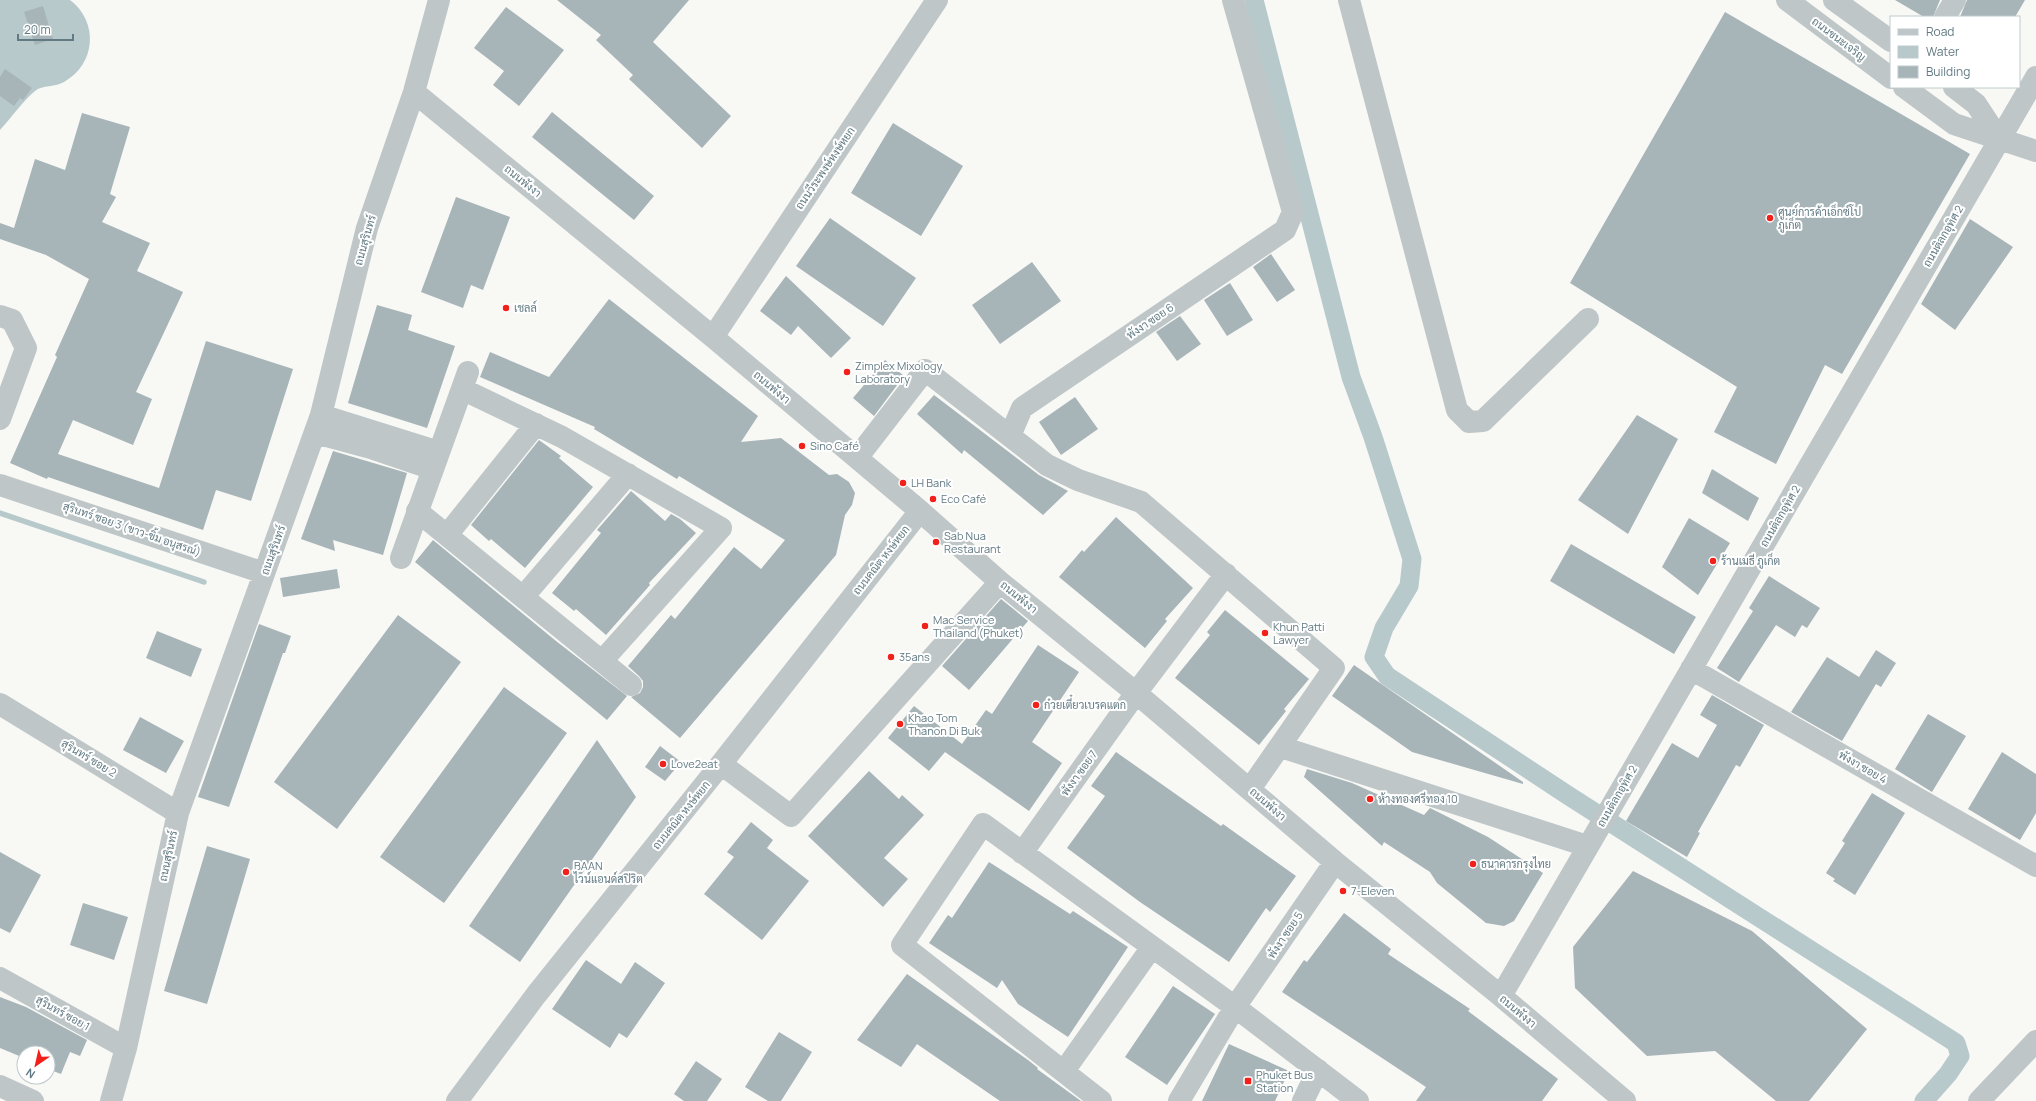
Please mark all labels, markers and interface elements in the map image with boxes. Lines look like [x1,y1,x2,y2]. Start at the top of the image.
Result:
street label: ถนนชนะเจริญ [1809,13,1869,64]
scale bar [18,16,73,42]
legend [1890,16,2020,88]
text: 20 m [24,21,51,38]
text: Road [1926,23,1954,40]
text: Water [1926,43,1960,60]
text: Building [1926,63,1970,80]
street label: ถนนวีระพงษ์หงษ์หยก [791,123,858,212]
street label: ถนนพังงา [502,161,545,200]
street label: ถนนติลกอุทิศ 2 [1919,202,1968,270]
place label: ศูนย์การค้าเอ็กซ์โป ภูเก็ต [1778,203,1861,233]
street label: ถนนสุรินทร์ [350,213,381,267]
marker: ศูนย์การค้าเอ็กซ์โป ภูเก็ต [1765,213,1775,223]
street label: พังงา ซอย 6 [1123,299,1176,342]
place label: เชลล์ [514,300,537,315]
marker: เชลล์ [501,303,511,313]
place label: Zimplex Mixology Laboratory [855,358,942,386]
street label: ถนนพังงา [751,367,794,406]
marker: Zimplex Mixology Laboratory [842,367,852,377]
place label: Sino Café [810,438,859,453]
marker: Sino Café [797,441,807,451]
place label: LH Bank [911,475,952,490]
marker: LH Bank [898,478,908,488]
street label: ถนนติลกอุทิศ 2 [1756,482,1805,550]
place label: Eco Café [941,491,987,506]
marker: Eco Café [928,494,938,504]
street label: สุรินทร์ ซอย 3 (ขาว-ขิ้ม อนุสรณ์) [61,496,204,561]
street label: ถนนคณิต หงษ์หยก [849,522,912,597]
street label: ถนนสุรินทร์ [257,523,290,577]
place label: Sab Nua Restaurant [944,528,1001,556]
marker: Sab Nua Restaurant [931,537,941,547]
place label: ร้านเมธี ภูเก็ต [1721,552,1780,569]
marker: ร้านเมธี ภูเก็ต [1708,556,1718,566]
street label: ถนนพังงา [998,577,1041,616]
place label: Mac Service Thailand (Phuket) [933,612,1024,640]
place label: Khun Patti Lawyer [1273,619,1325,647]
marker: Mac Service Thailand (Phuket) [920,621,930,631]
marker: Khun Patti Lawyer [1260,628,1270,638]
place label: 35ans [899,649,930,664]
marker: 35ans [886,652,896,662]
place label: ก๋วยเตี๋ยวเบรคแตก [1044,694,1126,712]
marker: ก๋วยเตี๋ยวเบรคแตก [1031,700,1041,710]
place label: Khao Tom Thanon Di Buk [908,710,980,738]
marker: Khao Tom Thanon Di Buk [895,719,905,729]
street label: สุรินทร์ ซอย 2 [58,735,119,782]
street label: พังงา ซอย 7 [1057,747,1100,798]
street label: พังงา ซอย 4 [1836,747,1890,786]
place label: Love2eat [671,756,718,771]
marker: Love2eat [658,759,668,769]
street label: ถนนติลกอุทิศ 2 [1593,762,1642,830]
street label: ถนนคณิต หงษ์หยก [648,777,713,852]
street label: ถนนพังงา [1247,784,1290,824]
place label: ห้างทองศรีทอง 10 [1378,791,1458,806]
marker: ห้างทองศรีทอง 10 [1365,794,1375,804]
street label: ถนนสุรินทร์ [155,829,182,883]
place label: ธนาคารกรุงไทย [1481,856,1551,873]
place label: BAAN ไวน์แอนด์สปิริต [573,858,643,886]
marker: ธนาคารกรุงไทย [1468,859,1478,869]
marker: BAAN ไวน์แอนด์สปิริต [561,867,571,877]
place label: 7-Eleven [1351,883,1394,898]
marker: 7-Eleven [1338,886,1348,896]
street label: พังงา ซอย 5 [1263,908,1306,961]
street label: ถนนพังงา [1497,991,1540,1030]
street label: สุรินทร์ ซอย 1 [33,992,93,1035]
north arrow [16,1045,56,1085]
text: N [23,1065,38,1082]
place label: Phuket Bus Station [1256,1067,1313,1095]
marker: Phuket Bus Station [1243,1076,1253,1086]

